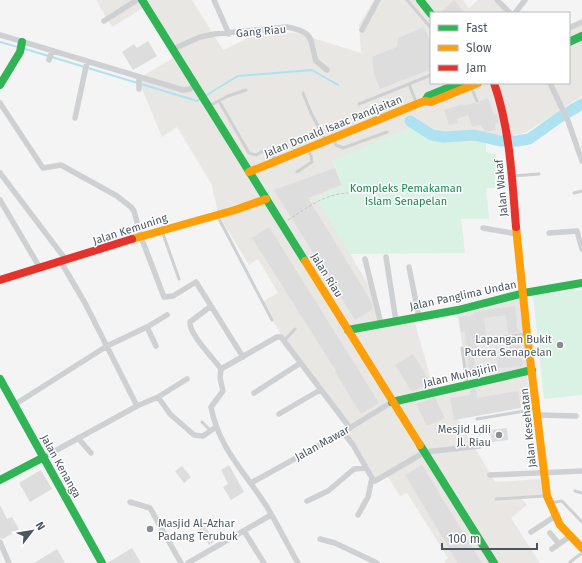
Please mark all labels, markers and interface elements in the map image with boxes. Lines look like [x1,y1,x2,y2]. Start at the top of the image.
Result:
legend [430,12,570,84]
text: Fast [466,21,488,35]
street label: Gang Riau [235,23,287,40]
text: Slow [466,41,492,55]
text: Jam [466,61,486,75]
street label: Jalan Donald Isaac Pandjaitan [262,93,404,160]
street label: Jalan Wakaf [492,157,510,217]
park label: Kompleks Pemakaman Islam Senapelan [350,182,462,208]
street label: Jalan Kemuning [91,211,169,248]
street label: Jalan Riau [308,251,345,300]
street label: Jalan Panglima Undan [408,278,518,313]
place label: Lapangan Bukit Putera Senapelan [464,333,552,359]
marker: Lapangan Bukit Putera Senapelan [555,340,565,350]
street label: Jalan Muhajirin [422,361,498,390]
street label: Jalan Kesehatan [518,388,539,468]
street label: Jalan Mawar [293,423,352,464]
place label: Mesjid Ldii Jl. Riau [438,423,491,449]
marker: Mesjid Ldii Jl. Riau [494,430,504,440]
street label: Jalan Kenanga [38,432,83,500]
north arrow [12,511,52,551]
place label: Masjid Al-Azhar Padang Terubuk [158,517,238,543]
text: N [33,520,48,533]
marker: Masjid Al-Azhar Padang Terubuk [145,524,155,534]
scale bar [442,525,537,551]
text: 100 m [448,532,480,546]

